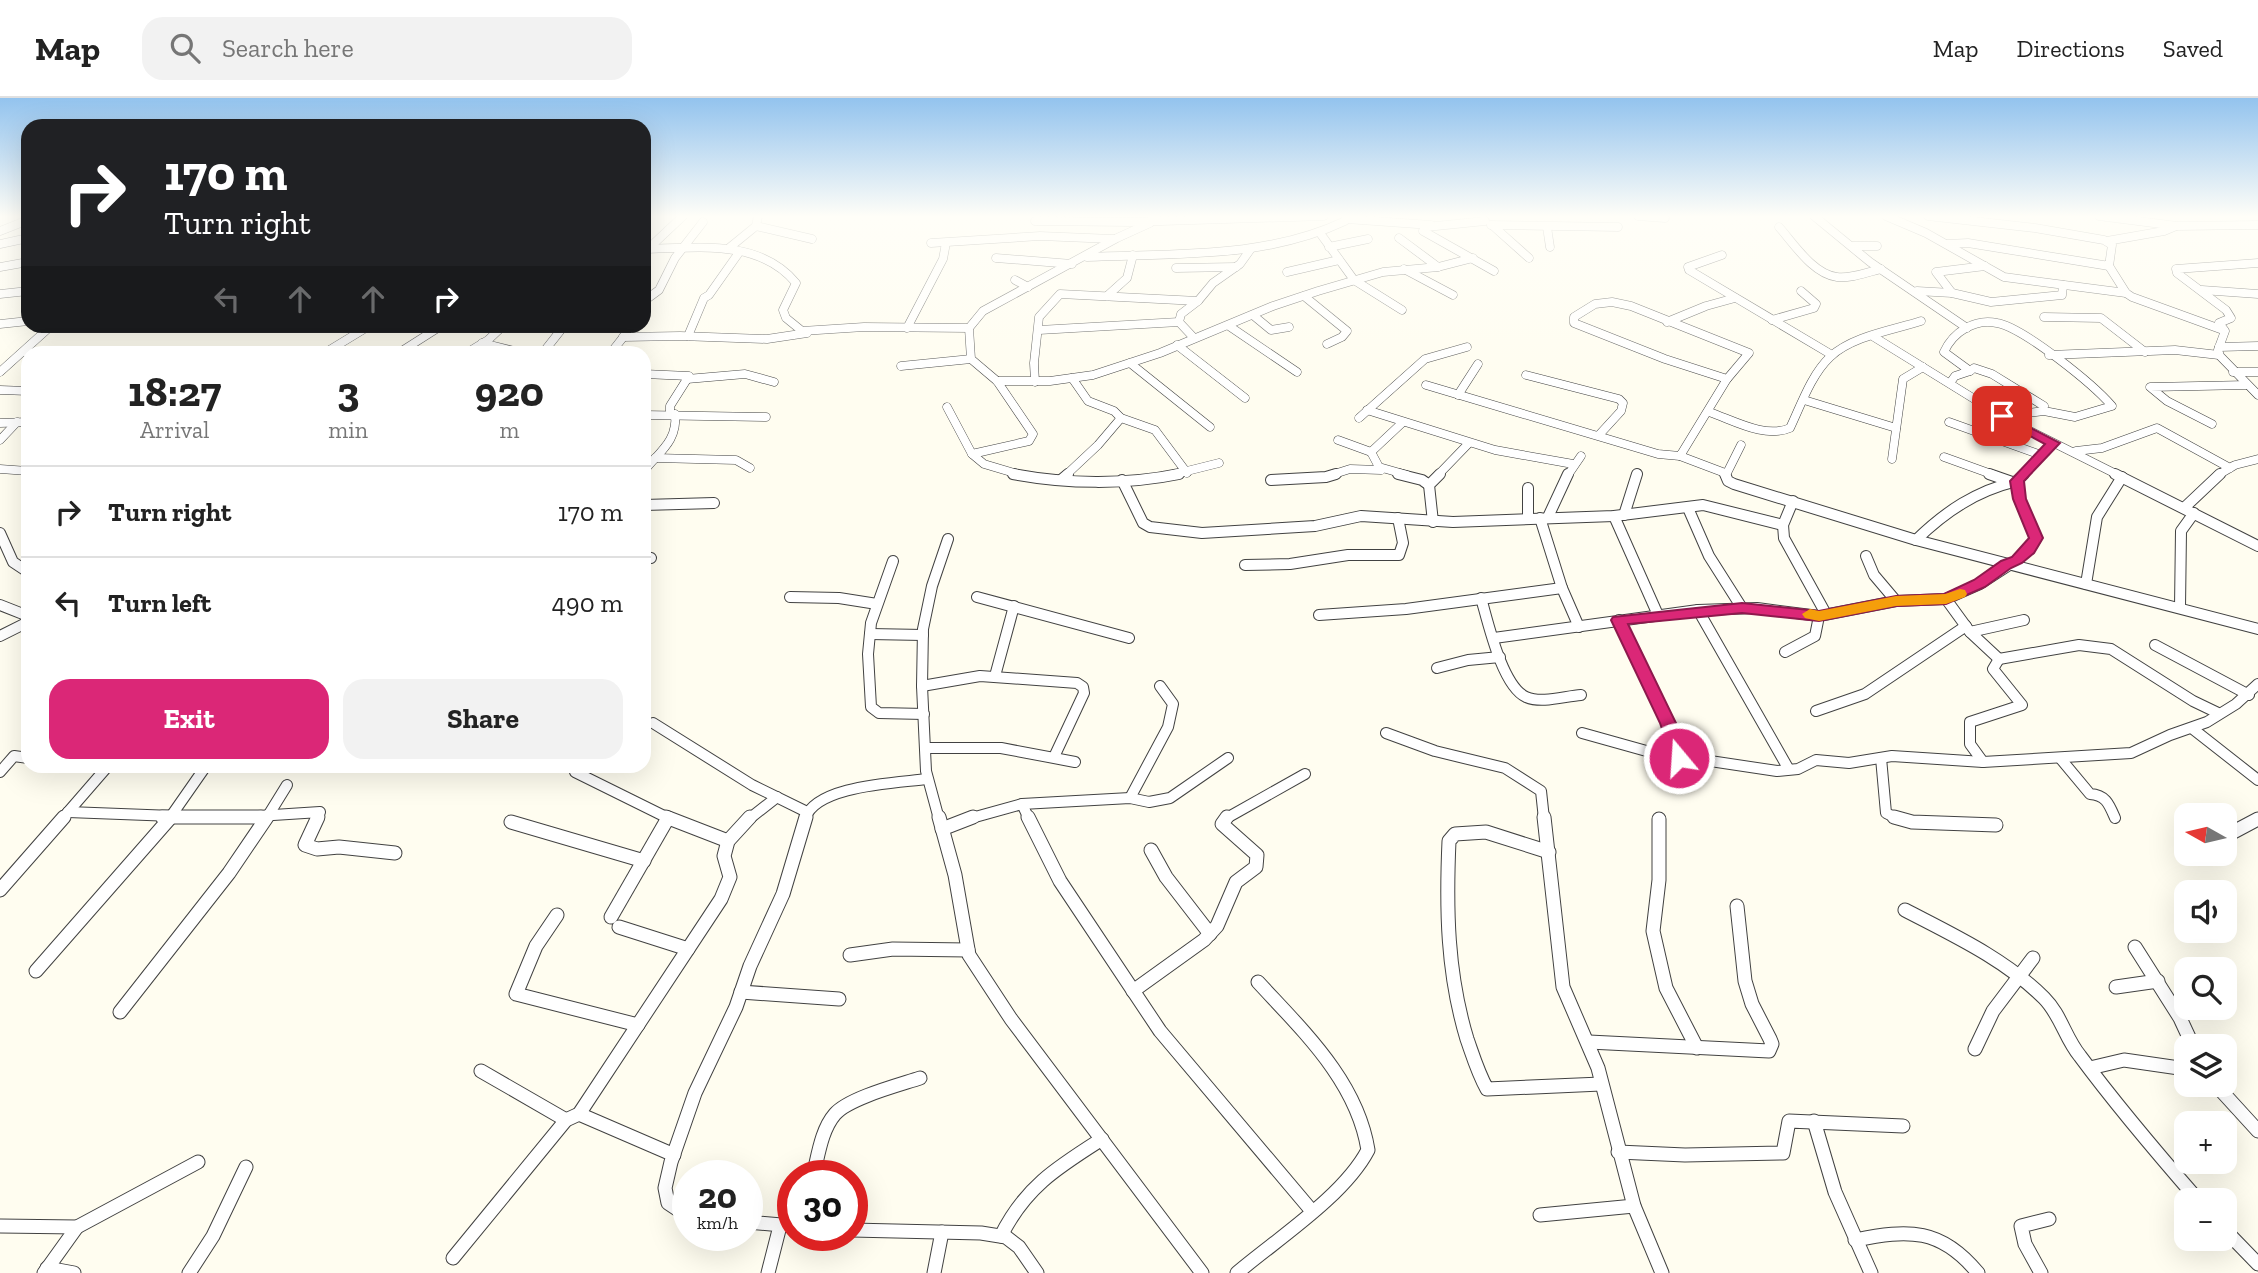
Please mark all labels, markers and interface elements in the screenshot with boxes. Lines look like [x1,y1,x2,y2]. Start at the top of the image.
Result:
search box [142,17,632,80]
text: Map [35,29,100,68]
icon: search [166,29,204,67]
text: Search here [222,32,354,64]
text: Map [1933,34,1979,63]
text: Directions [2017,34,2125,63]
text: Saved [2163,34,2223,63]
text: 170 m [164,144,287,203]
icon: right [49,147,140,238]
text: Turn right [164,204,311,242]
icon: left [208,280,246,318]
icon: ahead [281,280,319,318]
icon: ahead [354,280,392,318]
icon: right [427,280,465,318]
text: 18:27 [128,366,221,417]
text: 3 [337,366,359,417]
text: 920 [475,366,544,417]
pin [1972,386,2032,446]
icon: arrive [1983,397,2021,435]
text: Arrival [140,416,209,444]
text: min [328,416,368,444]
text: m [499,416,519,444]
icon: right [49,493,87,531]
text: Turn right [108,496,231,528]
text: 170 m [558,496,623,528]
icon: left [49,584,87,622]
text: Turn left [108,587,211,619]
text: 490 m [552,587,623,619]
button: Exit [49,679,329,759]
button: Share [343,679,623,759]
position arrow [1642,721,1716,795]
north arrow [2174,803,2236,866]
map controls [2174,803,2237,1251]
button: sound [2174,880,2237,943]
button: search [2174,957,2237,1020]
button: layers [2174,1034,2237,1097]
button: + [2174,1111,2237,1174]
speed limit sign: 30 [777,1160,868,1251]
text: 20 [698,1175,737,1217]
button: − [2174,1188,2237,1251]
text: km/h [697,1212,738,1234]

